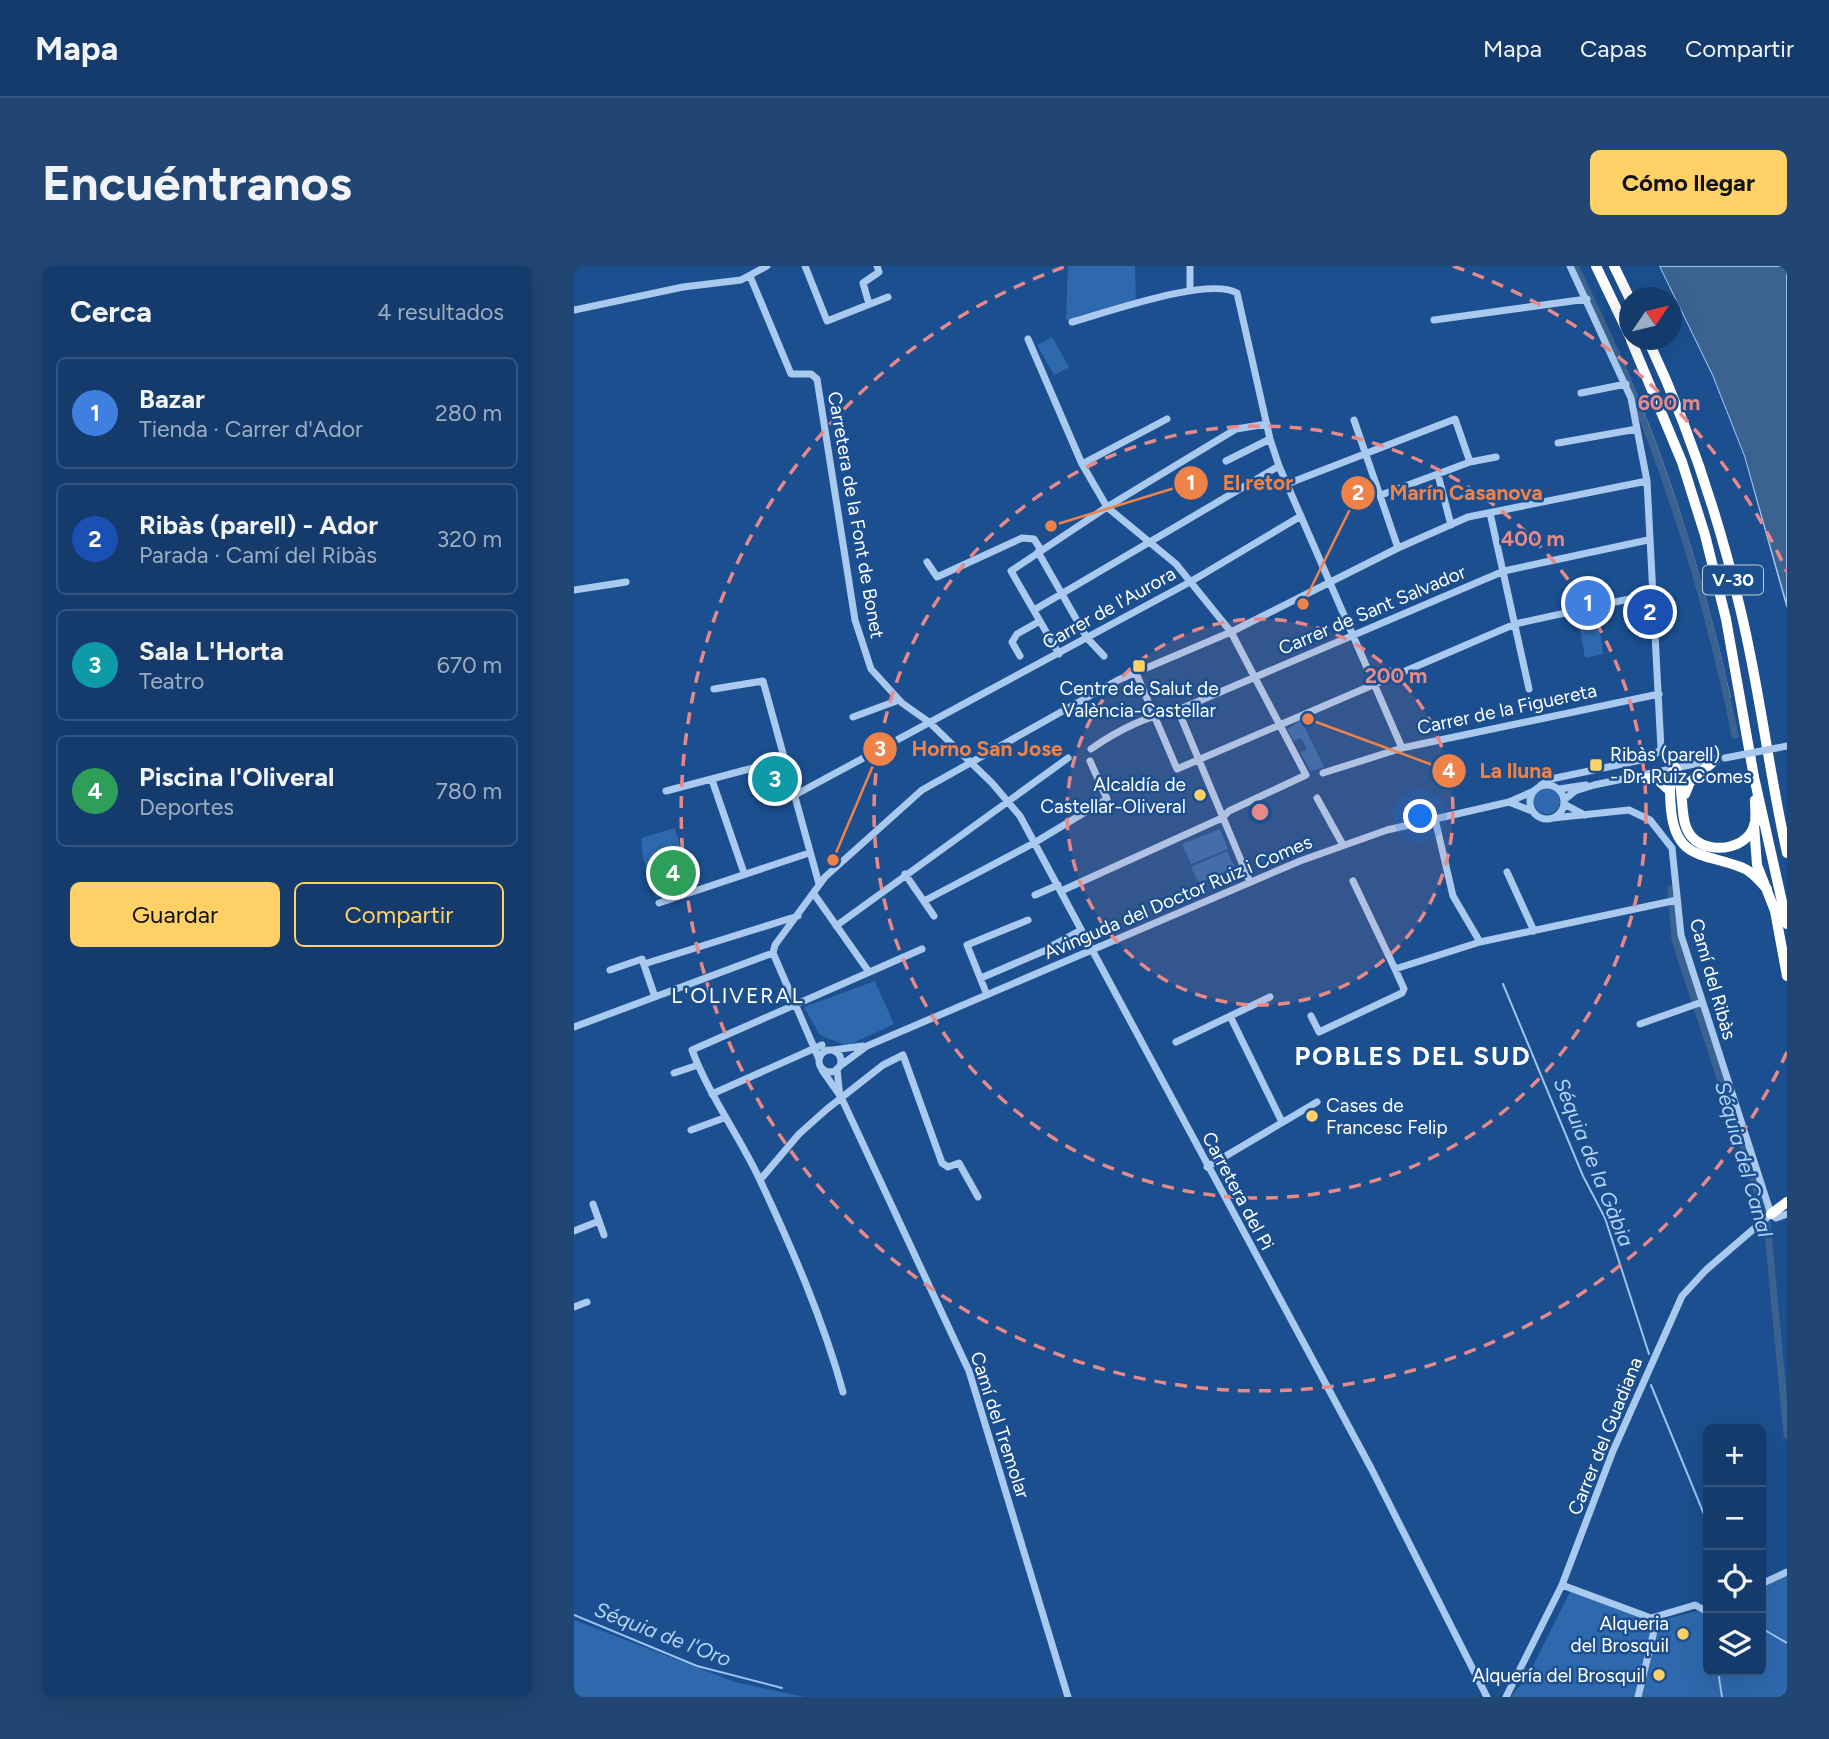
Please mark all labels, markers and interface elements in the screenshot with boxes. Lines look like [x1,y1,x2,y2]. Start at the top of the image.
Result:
text: Mapa [35,29,118,68]
text: Mapa [1483,34,1542,63]
text: Capas [1580,34,1647,63]
text: Compartir [1685,34,1794,63]
button: Cómo llegar [1590,150,1787,215]
text: Encuéntranos [42,153,352,212]
north arrow [1619,287,1682,350]
text: Cerca [70,293,152,330]
text: 4 resultados [377,298,504,326]
text: Bazar [139,383,205,415]
street label: Carretera de la Font de Bonet [823,390,889,640]
text: 600 m [1638,390,1700,415]
text: 1 [90,399,100,427]
text: 280 m [435,399,502,427]
text: Tienda · Carrer d'Ador [139,415,363,443]
callout: El retor [1173,462,1307,504]
text: 1 [1187,470,1195,495]
text: El retor [1223,470,1293,495]
callout: Marín Casanova [1341,472,1557,514]
text: 2 [1352,480,1364,505]
text: Marín Casanova [1389,480,1543,505]
text: Ribàs (parell) - Ador [139,509,378,541]
text: 2 [88,525,102,553]
text: 320 m [437,525,502,553]
text: 400 m [1501,526,1565,551]
text: Parada · Camí del Ribàs [139,541,377,569]
street label: Carrer de Sant Salvador [1275,560,1470,660]
street label: Carrer de l'Aurora [1038,562,1180,654]
road number: V-30 [1703,566,1763,594]
pin: 1 [1565,577,1611,629]
pin: 2 [1627,586,1673,638]
text: Sala L'Horta [139,635,284,667]
text: 3 [89,651,101,679]
text: 670 m [437,651,502,679]
marker: Centre de Salut de València-Castellar [1131,658,1147,674]
text: 200 m [1365,663,1427,688]
text: Teatro [139,667,204,695]
place label: Centre de Salut de València-Castellar [1059,677,1219,722]
street label: Carrer de la Figuereta [1415,679,1599,739]
callout: Horno San Jose [863,728,1077,770]
text: 3 [874,736,886,761]
text: Horno San Jose [911,736,1063,761]
place label: Ribàs (parell) - Dr. Ruiz Comes [1610,743,1752,788]
callout: La lluna [1431,750,1567,792]
pin: 3 [752,753,798,805]
marker: Ribàs (parell) - Dr. Ruiz Comes [1588,757,1604,773]
text: 4 [1442,758,1456,783]
text: La lluna [1480,758,1552,783]
text: Piscina l'Oliveral [139,761,334,793]
place label: Alcaldía de Castellar-Oliveral [1040,773,1186,818]
text: 4 [88,777,102,805]
text: 780 m [436,777,502,805]
marker: Alcaldía de Castellar-Oliveral [1192,787,1208,803]
text: Deportes [139,793,234,821]
your location [1403,799,1437,833]
centre of rings [1248,800,1272,824]
street label: Avinguda del Doctor Ruiz i Comes [1041,830,1316,964]
pin: 4 [650,847,696,899]
button: Guardar [70,882,280,947]
button: Compartir [294,882,504,947]
street label: Camí del Ribàs [1685,916,1741,1042]
district label: L'OLIVERAL [671,983,805,1008]
district label: POBLES DEL SUD [1294,1040,1532,1072]
water label: Séquia de la Gàbia [1549,1074,1639,1250]
water label: Séquia del Canal [1710,1078,1778,1240]
place label: Cases de Francesc Felip [1326,1094,1448,1139]
marker: Cases de Francesc Felip [1304,1108,1320,1124]
street label: Carretera del Pi [1197,1128,1279,1254]
street label: Camí del Tremolar [965,1349,1035,1502]
street label: Carrer del Guadiana [1563,1354,1647,1518]
map controls [1703,1424,1766,1676]
button: + [1703,1424,1766,1487]
button: − [1703,1487,1766,1550]
button: locate [1703,1550,1766,1613]
water label: Séquia de l'Oro [591,1596,735,1672]
place label: Alqueria del Brosquil [1571,1612,1669,1657]
button: layers [1703,1613,1766,1676]
marker: Alqueria del Brosquil [1675,1626,1691,1642]
place label: Alquería del Brosquil [1472,1664,1645,1687]
marker: Alquería del Brosquil [1651,1667,1667,1683]

